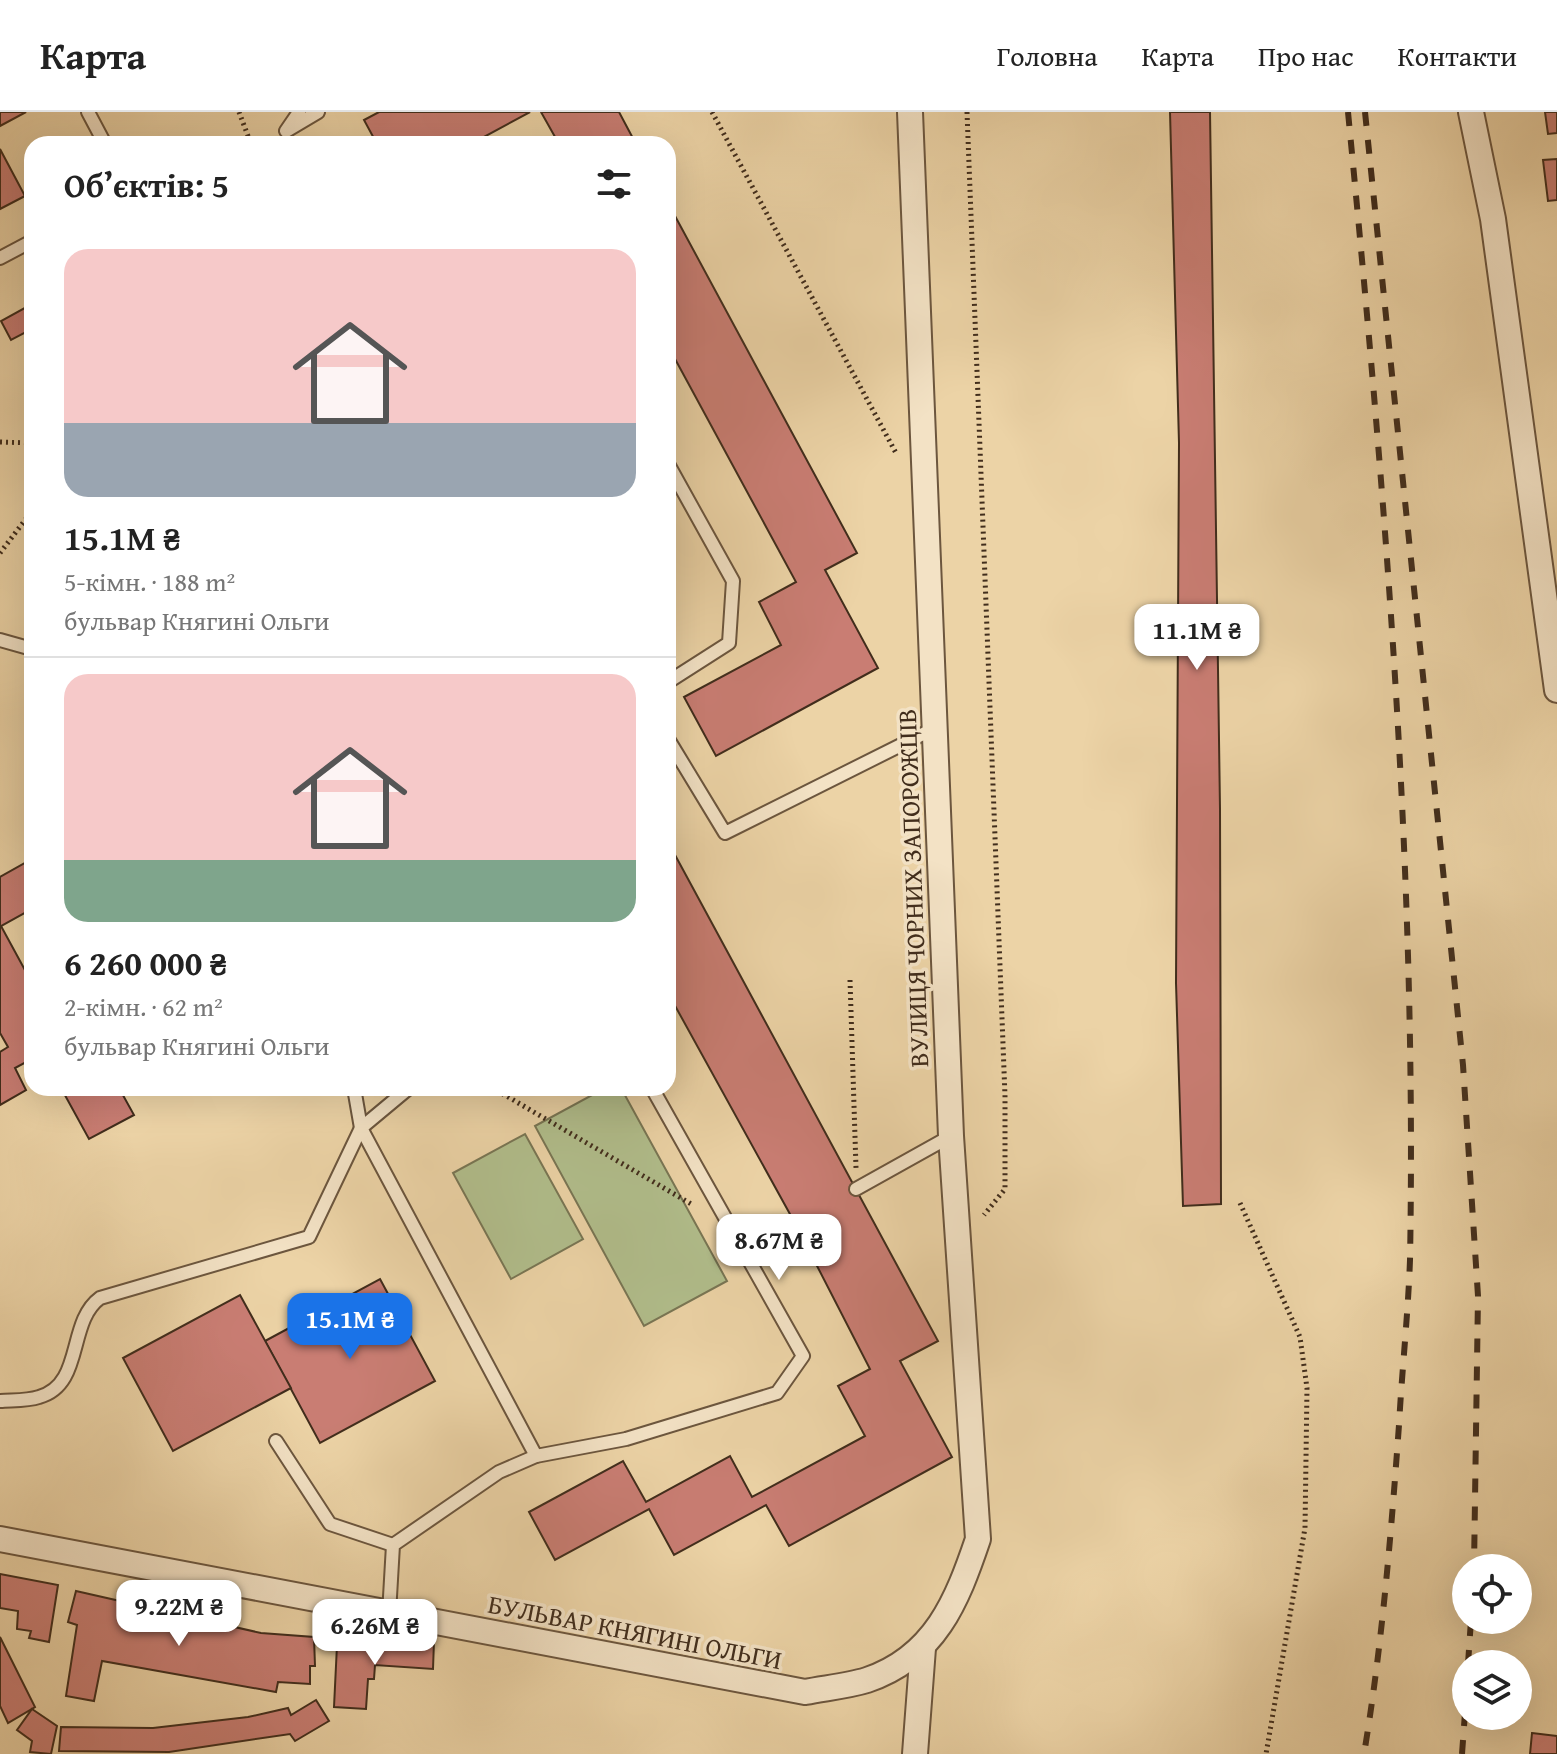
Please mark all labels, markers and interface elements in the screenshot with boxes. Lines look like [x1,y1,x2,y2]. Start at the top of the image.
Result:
text: Карта [40,27,146,83]
text: Головна [997,35,1097,76]
text: Карта [1141,35,1214,76]
text: Про нас [1258,35,1354,76]
text: Контакти [1398,35,1517,76]
text: Об’єктів: 5 [64,160,229,209]
icon: filters [592,162,636,206]
icon: home [278,301,422,445]
text: 15.1M ₴ [64,513,181,562]
text: 5-кімн. · 188 m² [64,562,235,601]
text: бульвар Княгині Ольги [64,601,330,640]
pin: 11.1M ₴ [1123,604,1271,672]
text: 11.1M ₴ [1152,610,1242,649]
street label: ВУЛИЦЯ ЧОРНИХ ЗАПОРОЖЦІВ [887,708,938,1068]
icon: home [278,726,422,870]
text: 6 260 000 ₴ [64,938,227,987]
text: 2-кімн. · 62 m² [64,987,223,1026]
text: бульвар Княгині Ольги [64,1026,330,1065]
pin: 8.67M ₴ [705,1214,853,1282]
text: 8.67M ₴ [734,1220,824,1259]
pin: 15.1M ₴ [276,1293,424,1361]
text: 15.1M ₴ [305,1299,395,1338]
map controls [1452,1554,1532,1730]
button: locate [1452,1554,1532,1634]
pin: 9.22M ₴ [105,1580,253,1648]
street label: БУЛЬВАР КНЯГИНІ ОЛЬГИ [485,1584,785,1679]
text: 9.22M ₴ [134,1586,224,1625]
pin: 6.26M ₴ [301,1599,449,1667]
text: 6.26M ₴ [330,1605,420,1644]
button: layers [1452,1650,1532,1730]

